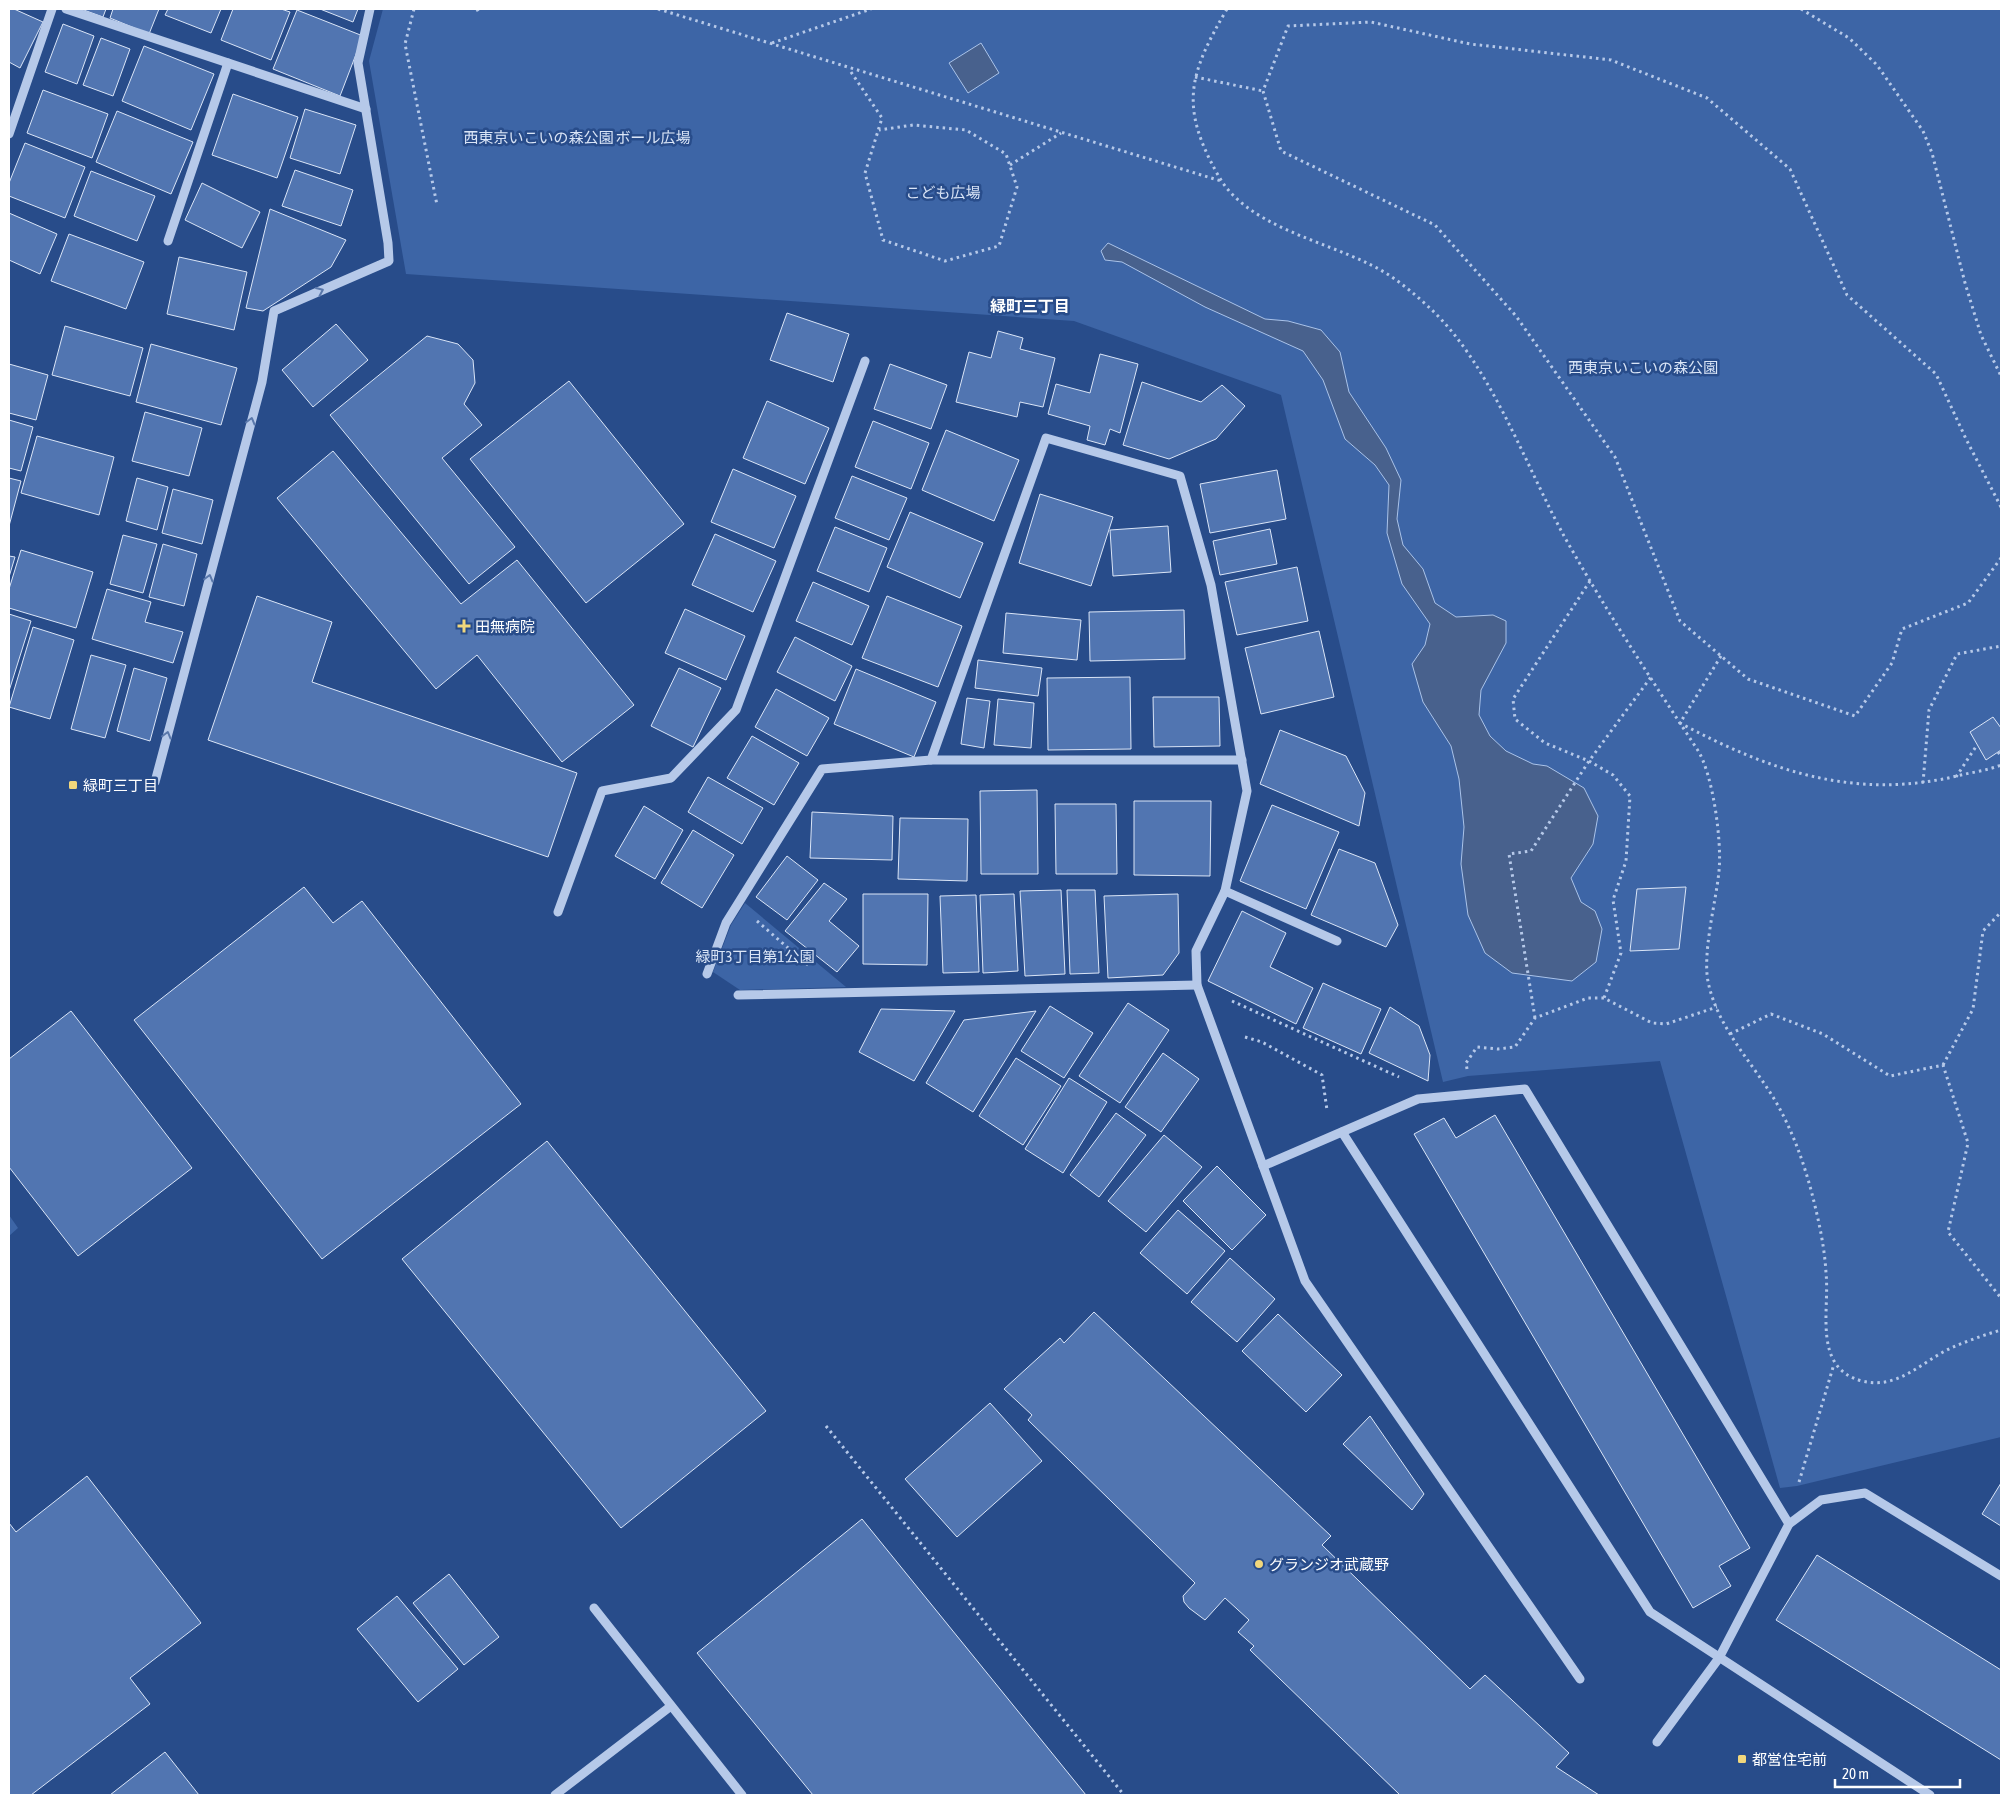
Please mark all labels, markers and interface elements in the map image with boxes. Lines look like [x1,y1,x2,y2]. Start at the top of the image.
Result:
park label: 西東京いこいの森公園 ボール広場 [463,129,691,146]
park label: こども広場 [905,184,981,201]
one-way arrow [315,287,324,298]
district label: 緑町三丁目 [990,297,1070,315]
park label: 西東京いこいの森公園 [1568,359,1718,376]
one-way arrow [246,418,256,426]
one-way arrow [204,575,214,583]
place label: 田無病院 [475,618,535,635]
marker: 田無病院 [457,619,471,633]
one-way arrow [161,731,172,740]
place label: 緑町三丁目 [83,777,158,794]
marker: 緑町三丁目 [67,779,79,791]
park label: 緑町3丁目第1公園 [695,948,815,965]
place label: グランジオ武蔵野 [1269,1556,1389,1573]
marker: グランジオ武蔵野 [1253,1558,1265,1570]
place label: 都営住宅前 [1752,1751,1827,1768]
marker: 都営住宅前 [1736,1753,1748,1765]
scale bar [1835,1756,1960,1788]
text: 20 m [1842,1765,1869,1782]

